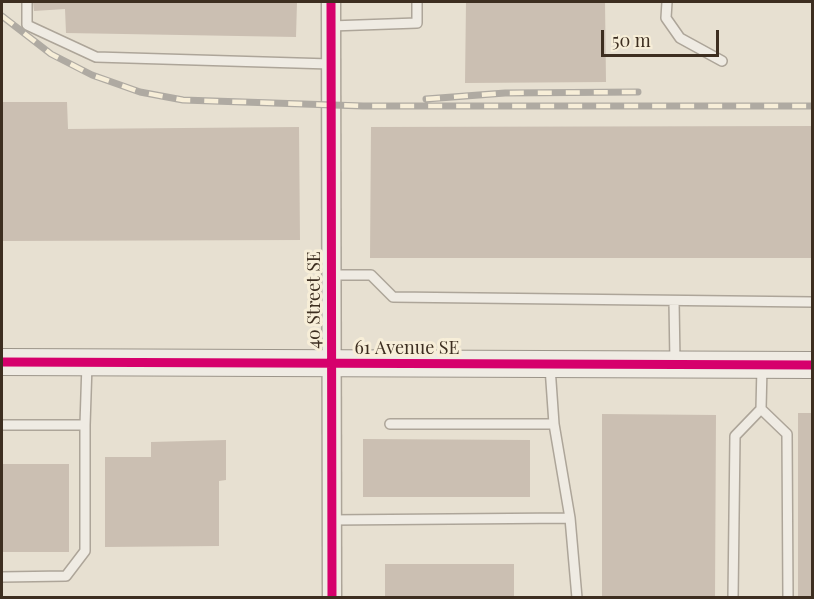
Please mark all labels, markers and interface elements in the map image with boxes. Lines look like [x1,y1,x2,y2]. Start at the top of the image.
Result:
scale bar [604,18,722,56]
text: 50 m [612,28,651,52]
street label: 40 Street SE [303,251,325,349]
street label: 61 Avenue SE [354,337,460,359]

